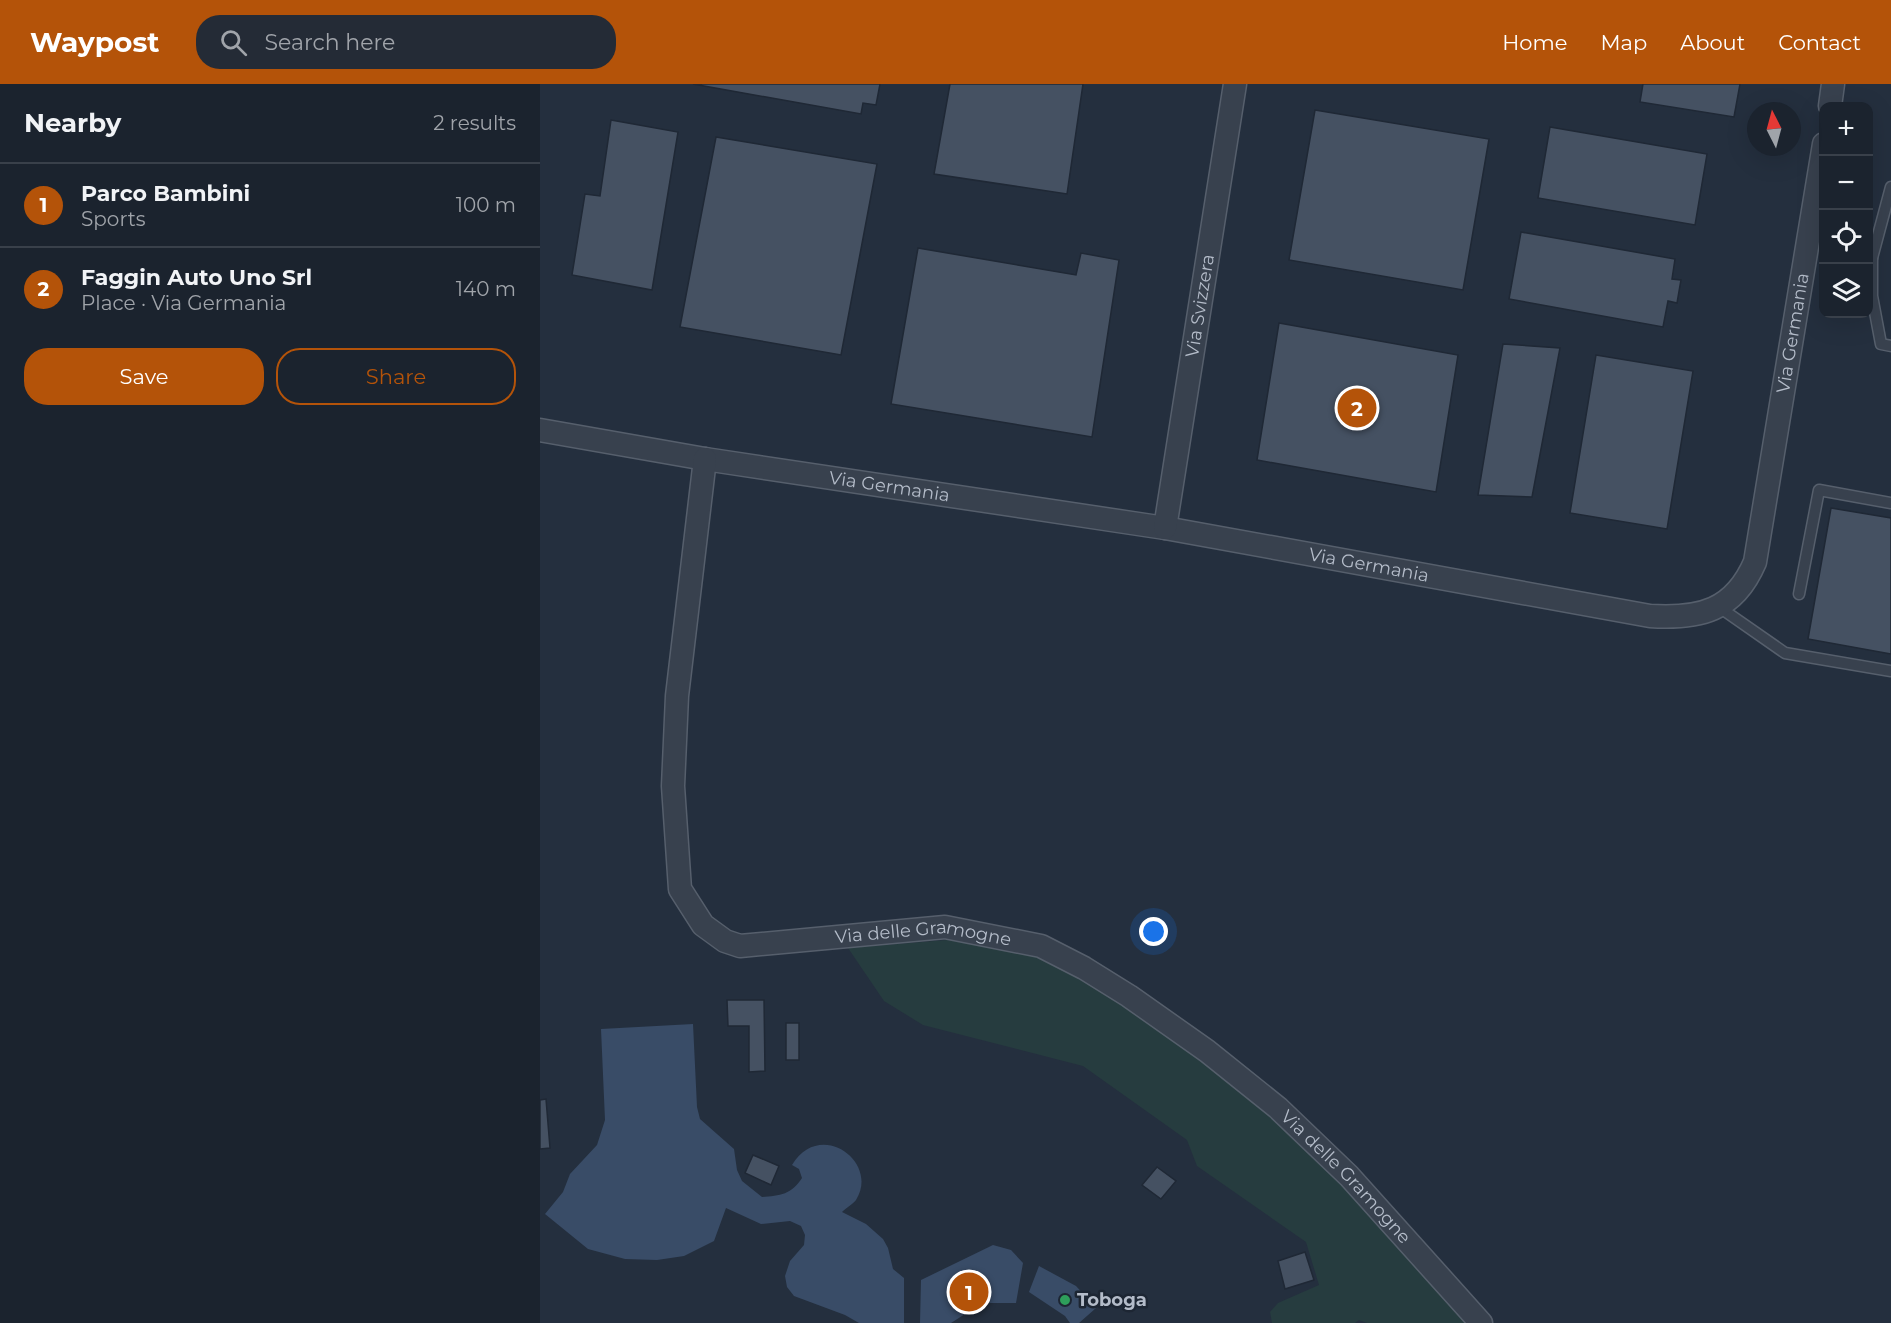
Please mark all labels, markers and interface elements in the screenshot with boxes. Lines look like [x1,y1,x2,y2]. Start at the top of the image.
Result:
search box [196,15,616,69]
text: Waypost [30,25,160,59]
icon: search [217,26,250,59]
text: Search here [265,29,395,56]
text: Home [1502,30,1567,55]
text: Map [1600,30,1647,55]
text: About [1680,30,1745,55]
text: Contact [1778,30,1861,55]
north arrow [1747,102,1801,156]
map controls [1819,102,1873,318]
button: + [1819,102,1873,156]
text: Nearby [24,107,121,139]
text: 2 results [433,111,516,135]
button: − [1819,156,1873,210]
text: Parco Bambini [81,180,250,207]
text: 1 [40,193,47,217]
text: 100 m [456,193,516,217]
text: Sports [81,207,146,231]
button: locate [1819,210,1873,264]
street label: Via Svizzera [1181,253,1219,359]
text: Faggin Auto Uno Srl [81,264,312,291]
button: layers [1819,264,1873,318]
street label: Via Germania [1772,271,1814,395]
text: 2 [38,277,49,301]
text: 140 m [456,277,516,301]
text: Place · Via Germania [81,291,286,315]
button: Save [24,348,264,405]
button: Share [276,348,516,405]
pin: 2 [1338,386,1376,430]
street label: Via Germania [828,467,951,507]
street label: Via Germania [1307,543,1431,587]
street label: Via delle Gramogne [834,916,1013,951]
your location [1139,917,1168,946]
street label: Via delle Gramogne [1276,1106,1416,1248]
pin: 1 [950,1270,988,1314]
place label: Toboga [1077,1289,1147,1311]
marker: Toboga [1058,1293,1072,1307]

